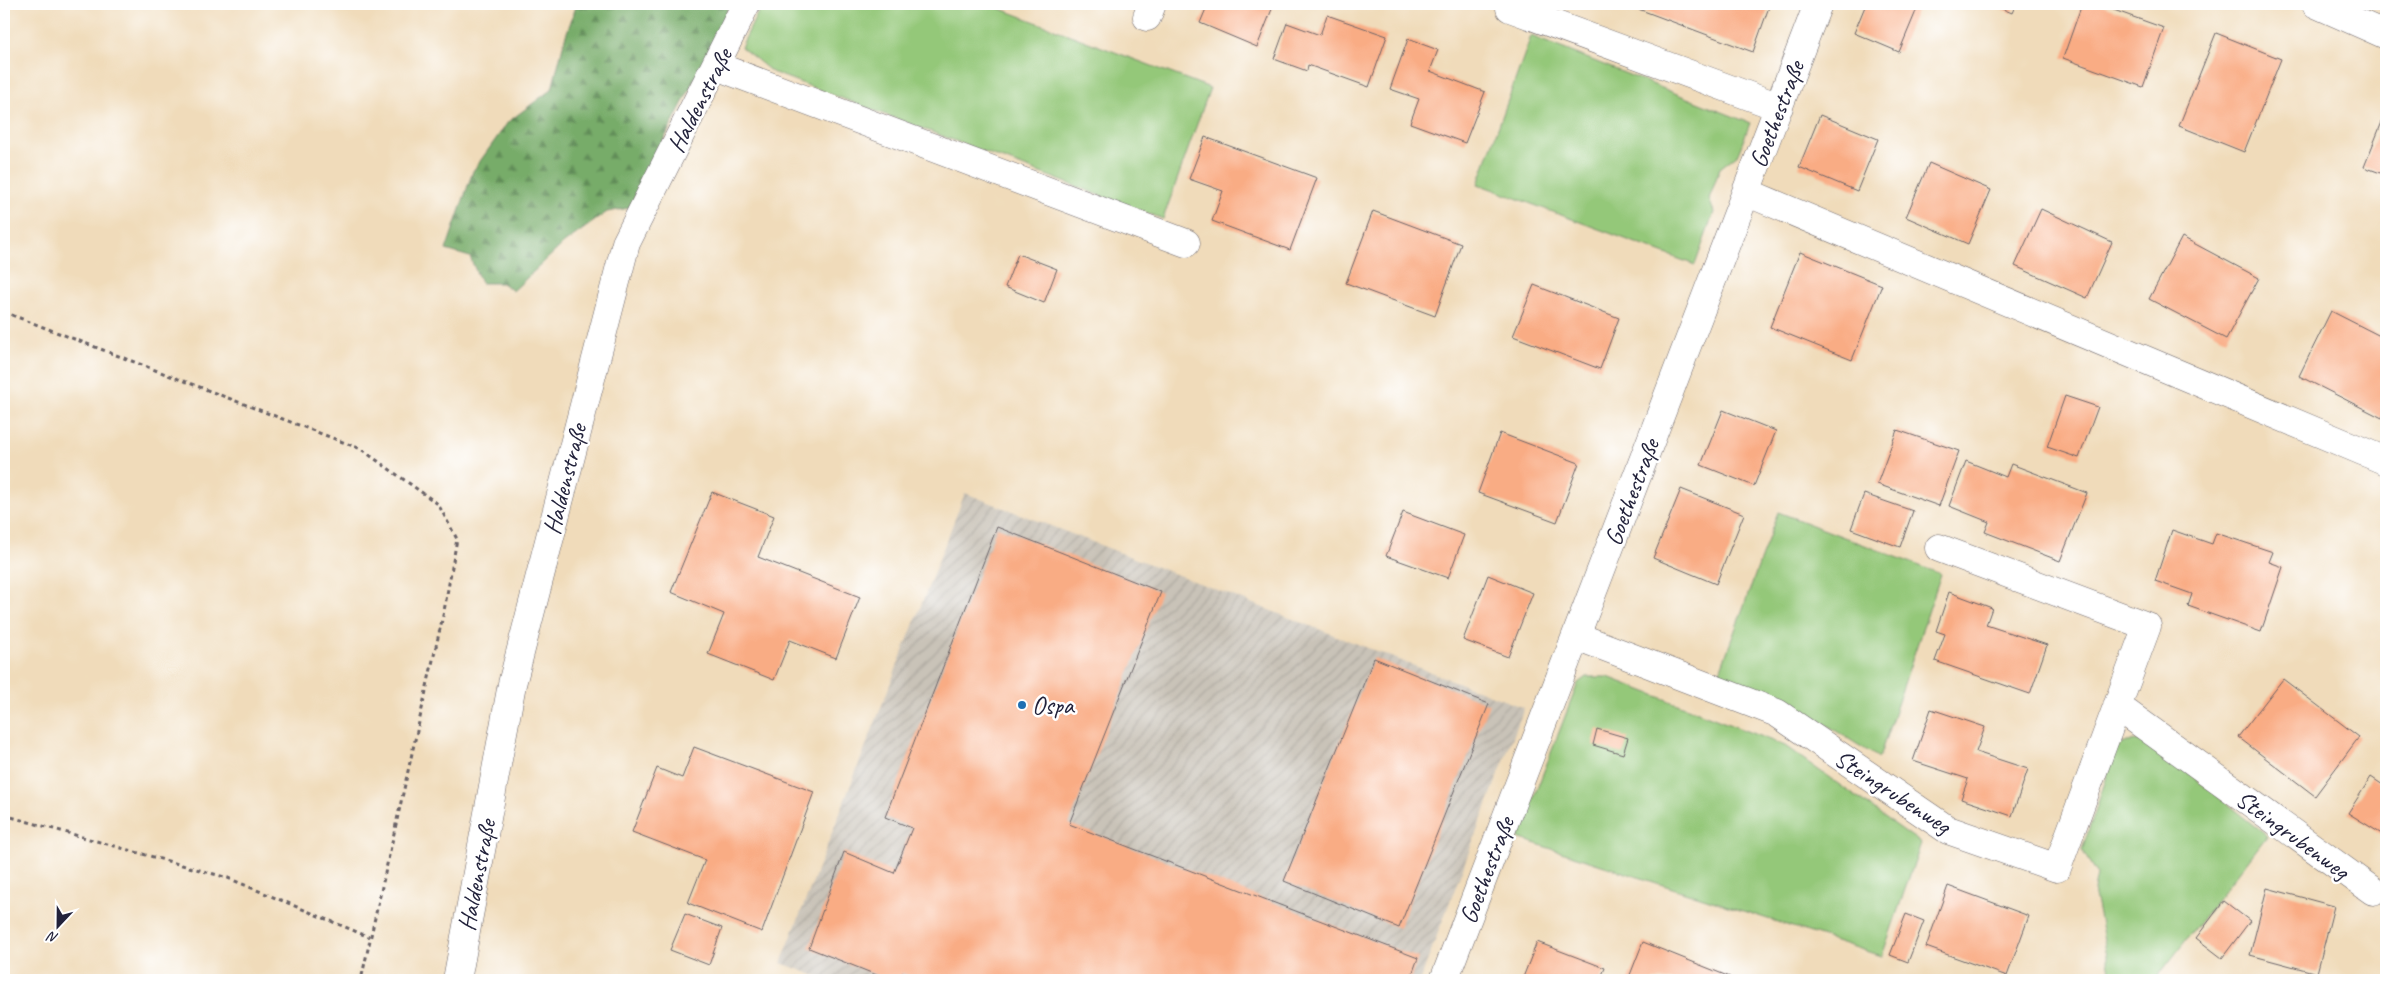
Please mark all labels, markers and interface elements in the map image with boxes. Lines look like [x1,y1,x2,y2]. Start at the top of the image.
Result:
street label: Haldenstraße [660,41,741,158]
street label: Goethestraße [1742,55,1813,172]
street label: Haldenstraße [536,419,595,538]
street label: Goethestraße [1597,433,1668,550]
place label: Ospa [1032,690,1076,722]
marker: Ospa [1016,699,1028,711]
street label: Steingrubenweg [1828,742,1958,842]
street label: Steingrubenweg [2229,783,2357,888]
street label: Goethestraße [1452,811,1523,928]
street label: Haldenstraße [451,815,504,933]
north arrow [32,902,82,952]
text: N [44,927,61,947]

